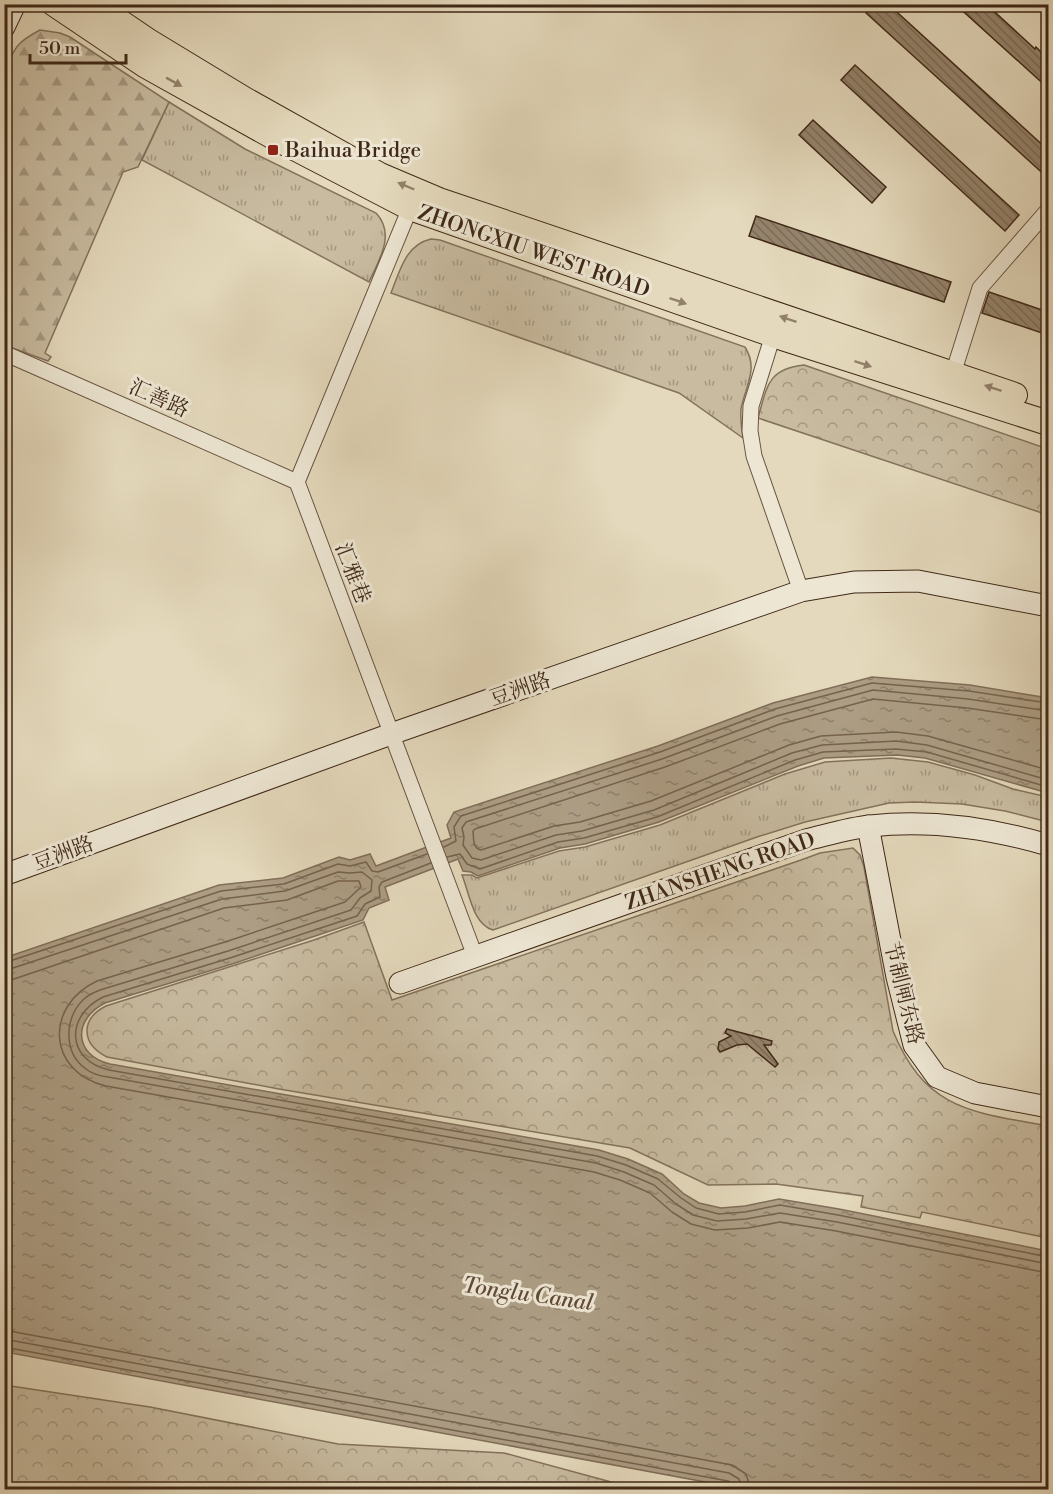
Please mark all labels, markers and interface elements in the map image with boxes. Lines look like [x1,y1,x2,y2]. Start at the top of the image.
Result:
scale bar [30,27,126,65]
text: 50 m [39,37,81,60]
one-way arrow [165,77,182,87]
place label: Baihua Bridge [284,138,421,164]
marker: Baihua Bridge [266,143,280,157]
one-way arrow [397,181,415,190]
street label: ZHONGXIU WEST ROAD [414,200,653,304]
one-way arrow [669,297,687,307]
one-way arrow [779,314,797,323]
one-way arrow [854,360,872,369]
street label: 汇善路 [125,374,193,424]
one-way arrow [984,383,1002,393]
street label: 汇雅巷 [329,539,375,607]
street label: 豆洲路 [486,667,554,712]
street label: ZHANSHENG ROAD [622,827,819,917]
street label: 豆洲路 [29,831,97,877]
street label: 节制闸东路 [878,939,928,1047]
water label: Tonglu Canal [461,1272,595,1317]

